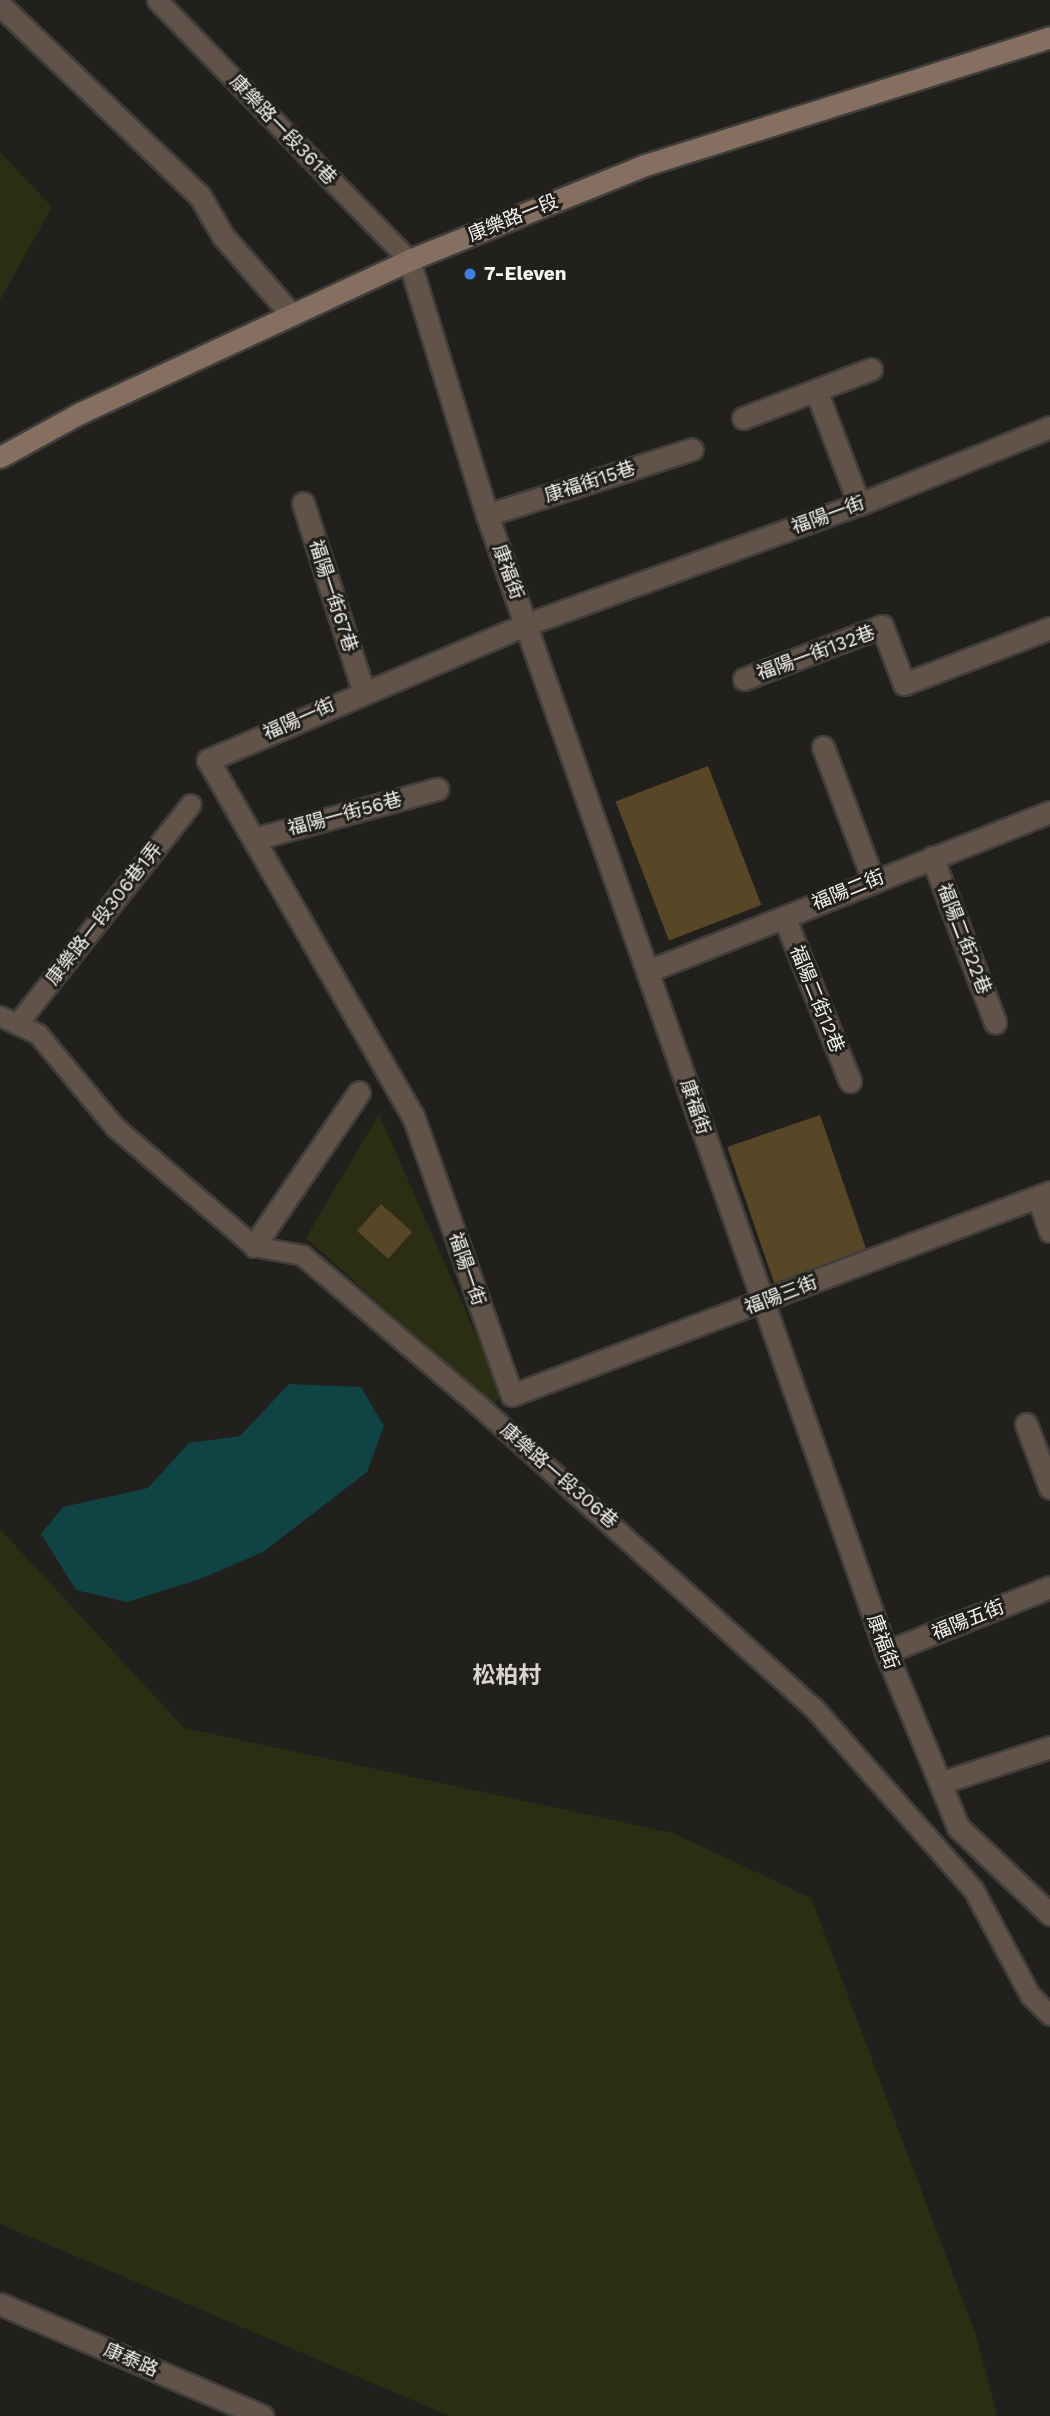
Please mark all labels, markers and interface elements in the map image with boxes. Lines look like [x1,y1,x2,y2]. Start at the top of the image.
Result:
street label: 康樂路一段361巷 [225,70,341,190]
street label: 康樂路一段 [465,190,561,246]
place label: 7-Eleven [484,263,567,285]
marker: 7-Eleven [462,266,478,282]
street label: 康福街15巷 [542,457,638,507]
street label: 福陽一街 [788,491,868,539]
street label: 福陽一街67巷 [304,537,362,655]
street label: 康福街 [488,541,528,603]
street label: 福陽一街132巷 [754,621,878,685]
street label: 福陽一街 [260,693,338,745]
street label: 福陽一街56巷 [285,788,405,840]
street label: 康樂路一段306巷1弄 [41,838,167,990]
street label: 福陽二街 [808,865,888,915]
street label: 福陽二街22巷 [932,880,996,998]
street label: 福陽二街12巷 [785,942,849,1056]
street label: 康福街 [675,1076,715,1138]
street label: 福陽一街 [444,1229,490,1309]
street label: 福陽三街 [741,1271,821,1319]
street label: 康樂路一段306巷 [496,1419,622,1533]
street label: 福陽五街 [928,1595,1008,1645]
street label: 康福街 [863,1611,903,1673]
district label: 松柏村 [473,1662,541,1690]
street label: 康泰路 [100,2338,162,2382]

